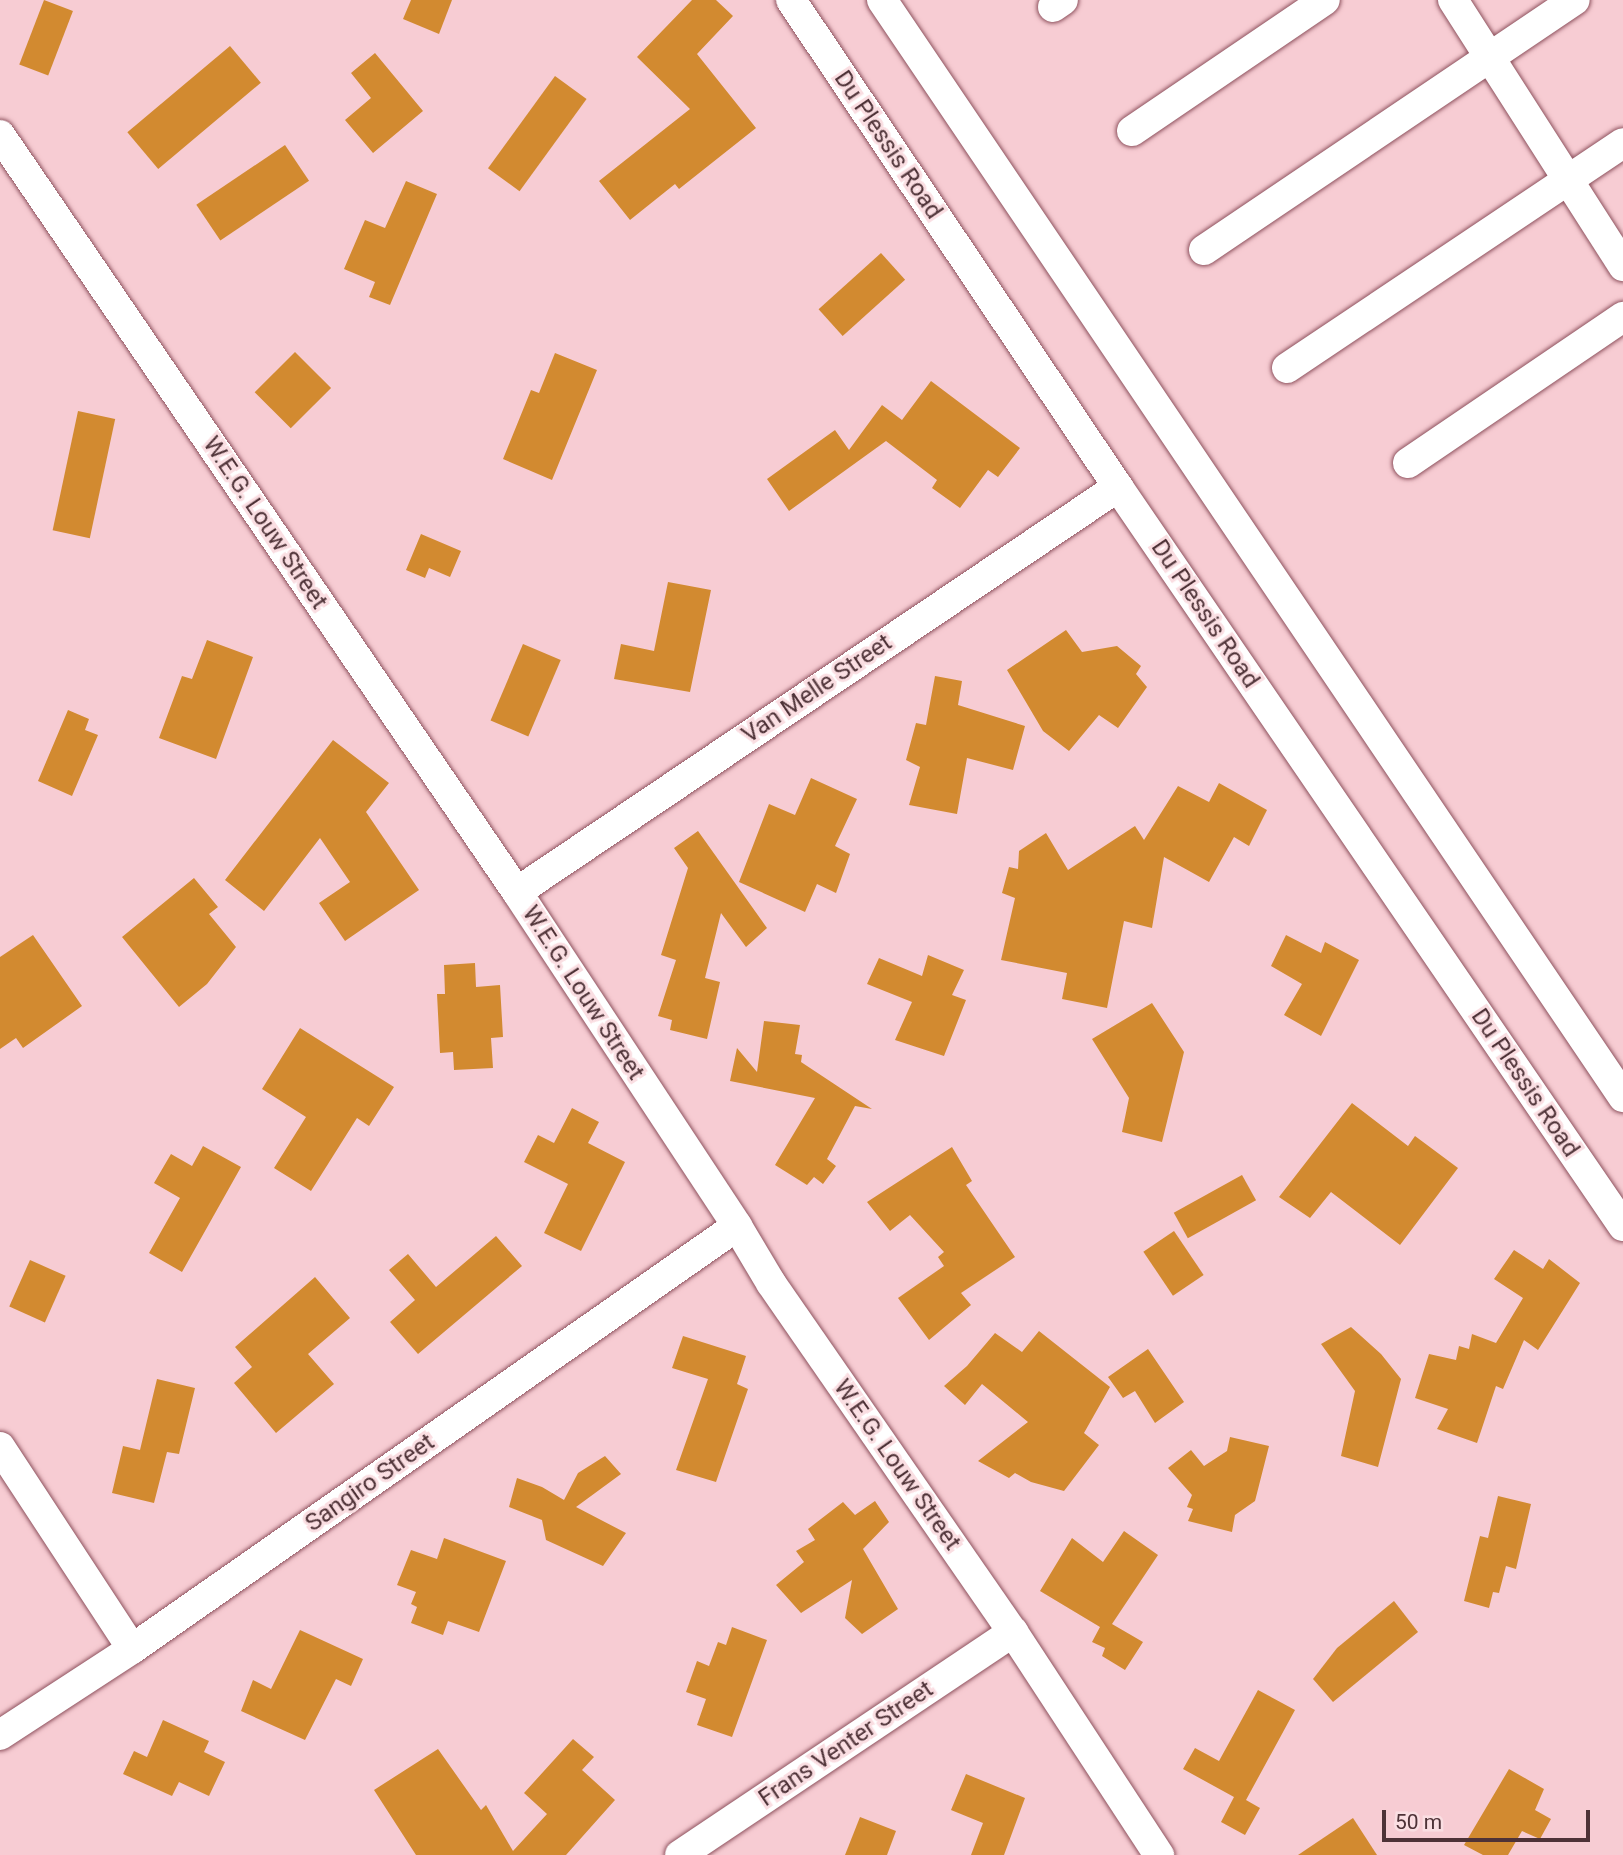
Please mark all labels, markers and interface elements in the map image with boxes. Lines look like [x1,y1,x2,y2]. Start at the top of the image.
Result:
street label: Du Plessis Road [828,65,948,225]
street label: W.E.G. Louw Street [197,431,333,615]
street label: Du Plessis Road [1145,534,1265,694]
street label: Van Melle Street [737,628,897,750]
street label: W.E.G. Louw Street [516,900,650,1086]
street label: Du Plessis Road [1465,1003,1585,1163]
street label: W.E.G. Louw Street [827,1374,967,1556]
street label: Sangiro Street [300,1428,440,1538]
street label: Frans Venter Street [753,1675,939,1813]
scale bar [1385,1796,1593,1840]
text: 50 m [1395,1810,1442,1834]

